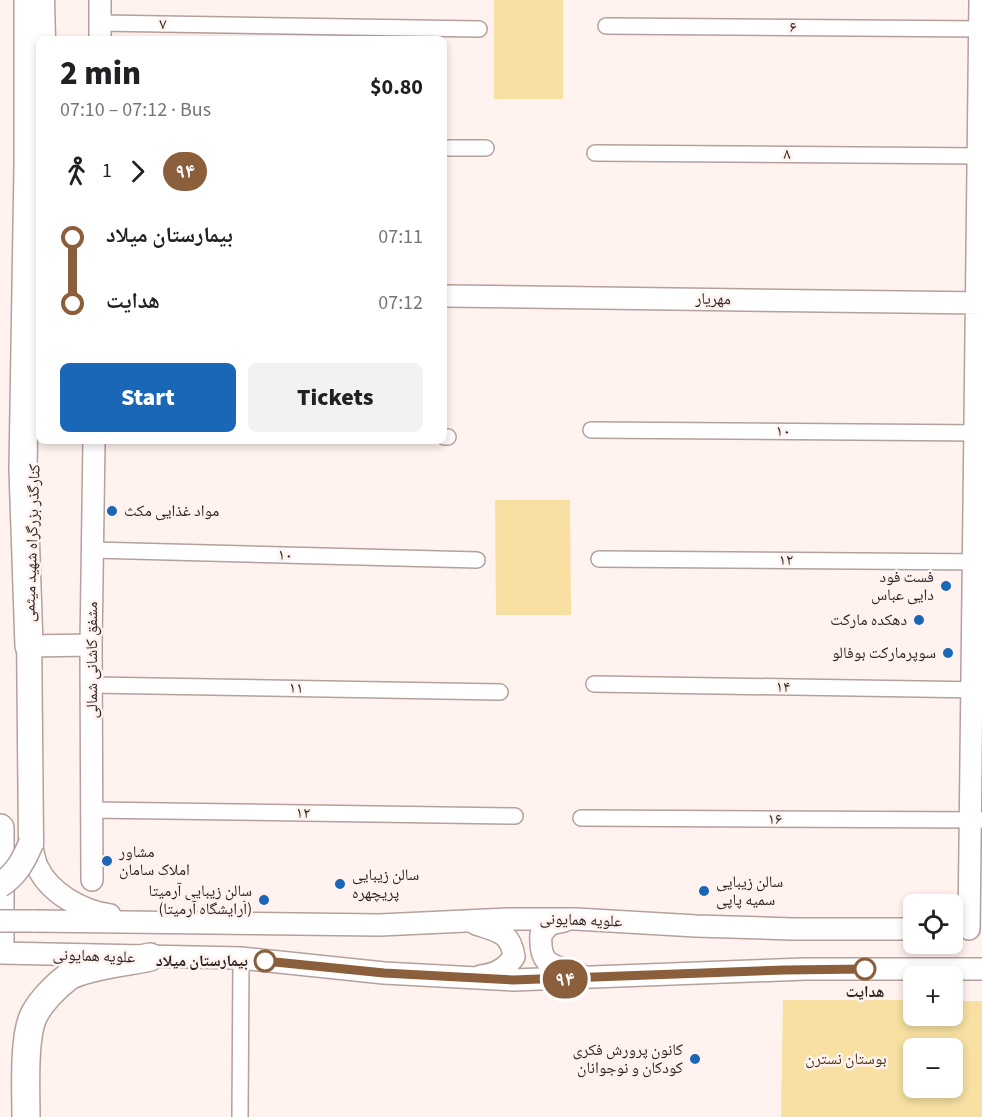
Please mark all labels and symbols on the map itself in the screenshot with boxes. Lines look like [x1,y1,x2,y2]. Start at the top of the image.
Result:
street label: ۷ [159,13,167,35]
street label: ۶ [789,16,797,38]
street label: ۸ [783,143,791,165]
street label: مهریار [694,288,731,310]
street label: ۱۰ [776,420,790,442]
street label: کنارگذر بزرگراه شهید میثمی [18,463,46,623]
place label: مواد غذایی مکث [124,500,219,522]
marker: مواد غذایی مکث [105,504,119,518]
street label: ۱۰ [278,544,292,566]
street label: ۱۲ [779,549,793,571]
place label: فست فود دایی عباس [871,566,934,606]
marker: فست فود دایی عباس [939,579,953,593]
street label: مشفق کاشانی شمالی [81,602,103,719]
place label: دهکده مارکت [830,609,907,631]
marker: دهکده مارکت [912,613,926,627]
place label: سوپرمارکت بوفالو [832,642,936,664]
marker: سوپرمارکت بوفالو [941,646,955,660]
street label: ۱۴ [776,676,790,698]
street label: ۱۱ [289,677,303,699]
street label: ۱۲ [296,802,310,824]
street label: ۱۶ [768,808,782,830]
place label: مشاور املاک سامان [118,841,190,881]
marker: مشاور املاک سامان [100,854,114,868]
place label: سالن زیبایی پریچهره [352,864,419,904]
place label: سالن زیبایی سمیه پاپی [716,871,783,911]
marker: سالن زیبایی پریچهره [333,877,347,891]
place label: سالن زیبایی آرمیتا (آرایشگاه آرمیتا) [149,880,252,920]
marker: سالن زیبایی سمیه پاپی [697,884,711,898]
marker: سالن زیبایی آرمیتا (آرایشگاه آرمیتا) [257,893,271,907]
street label: علویه همایونی [539,908,623,932]
street label: علویه همایونی [52,944,136,968]
place label: بیمارستان میلاد [156,950,248,972]
marker: بیمارستان میلاد [254,950,276,972]
marker: هدایت [854,958,876,980]
line badge: ۹۴ [538,960,592,998]
place label: هدایت [845,981,885,1003]
place label: کانون پرورش فکری کودکان و نوجوانان [572,1039,683,1079]
park label: بوستان نسترن [805,1048,887,1070]
marker: کانون پرورش فکری کودکان و نوجوانان [688,1052,702,1066]

